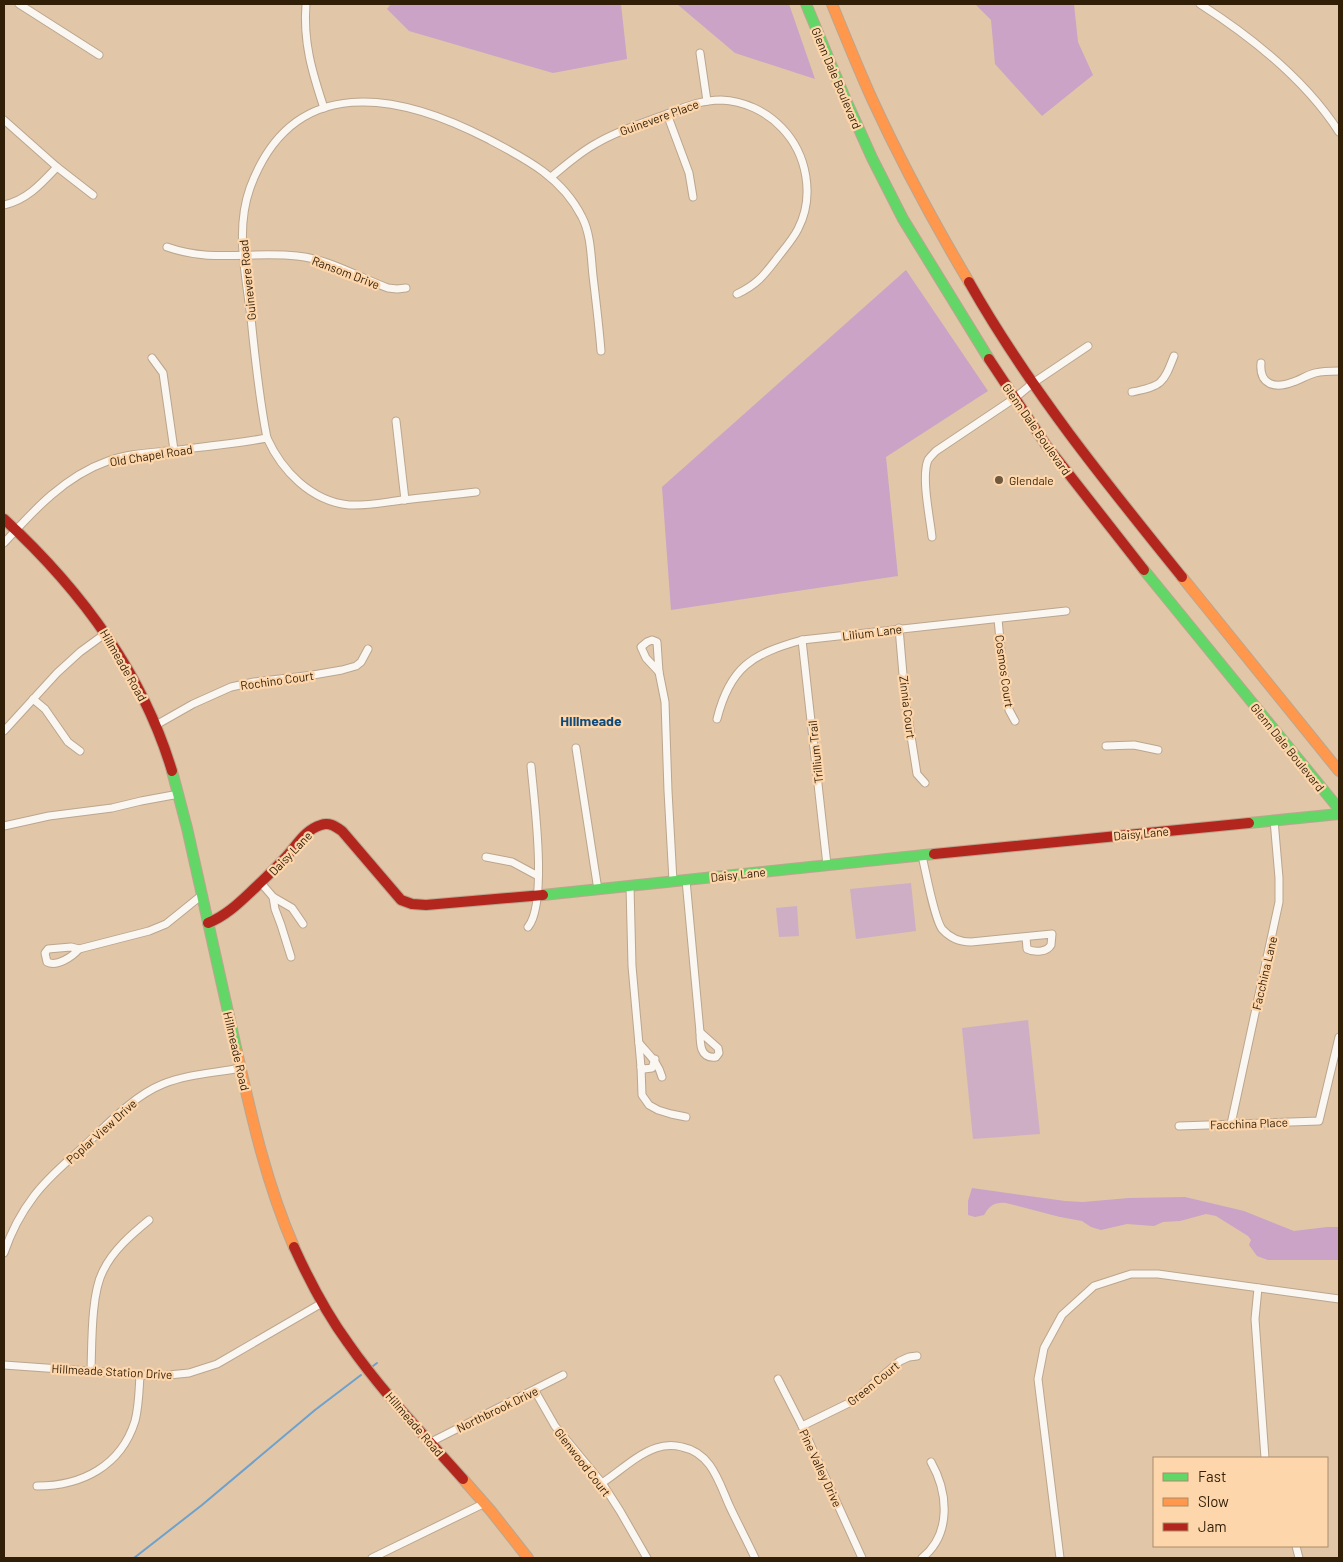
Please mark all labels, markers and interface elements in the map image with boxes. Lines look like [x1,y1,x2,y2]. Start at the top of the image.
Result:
street label: Glenn Dale Boulevard [809,25,865,131]
street label: Guinevere Place [618,96,700,138]
street label: Guinevere Road [236,239,258,321]
street label: Ransom Drive [310,253,382,291]
street label: Glenn Dale Boulevard [1000,380,1074,478]
street label: Old Chapel Road [109,442,193,468]
place label: Glendale [1009,473,1054,487]
marker: Glendale [993,474,1005,486]
street label: Lilium Lane [841,621,903,643]
street label: Hillmeade Road [98,627,150,703]
street label: Cosmos Court [993,634,1017,708]
street label: Rochino Court [239,668,315,692]
street label: Zinnia Court [897,675,919,739]
street label: Glenn Dale Boulevard [1248,700,1328,794]
district label: Hillmeade [560,712,622,729]
street label: Trillium Trail [805,720,825,784]
street label: Daisy Lane [1113,824,1169,842]
street label: Daisy Lane [266,828,314,878]
street label: Daisy Lane [710,864,766,884]
street label: Facchina Lane [1249,935,1279,1011]
street label: Hillmeade Road [221,1010,253,1092]
street label: Poplar View Drive [63,1096,139,1166]
street label: Facchina Place [1210,1115,1288,1131]
street label: Green Court [844,1358,902,1408]
street label: Hillmeade Station Drive [51,1361,173,1381]
street label: Northbrook Drive [454,1383,540,1435]
street label: Hillmeade Road [383,1389,447,1459]
street label: Glenwood Court [552,1425,614,1499]
street label: Pine Valley Drive [797,1427,845,1509]
legend [1153,1457,1328,1547]
text: Fast [1198,1467,1226,1485]
text: Slow [1198,1492,1229,1510]
text: Jam [1198,1517,1227,1535]

